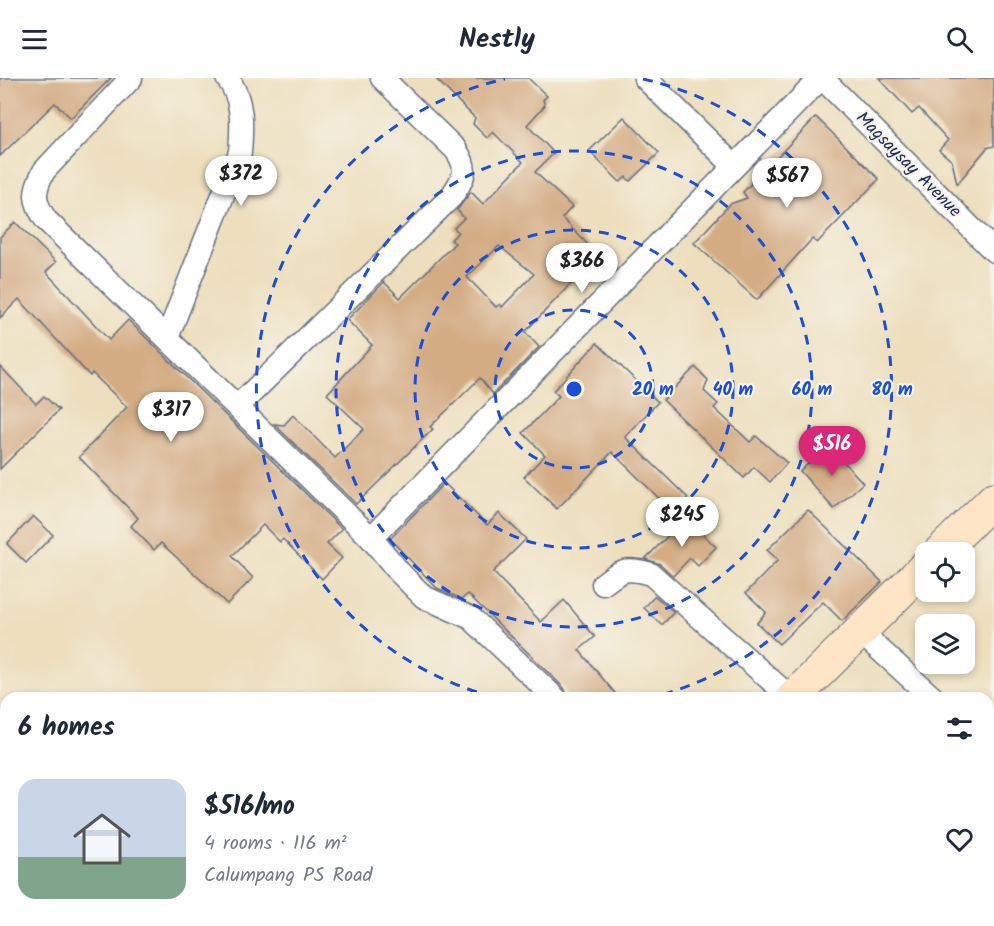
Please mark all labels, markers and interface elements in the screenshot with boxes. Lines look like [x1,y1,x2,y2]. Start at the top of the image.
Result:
text: Nestly [459,18,535,61]
icon: menu [18,23,51,56]
icon: search [943,23,976,56]
street label: Magsaysay Avenue [848,105,968,225]
pin: $372 [205,156,277,207]
pin: $567 [751,158,823,209]
text: $372 [219,159,263,191]
text: $567 [766,161,808,193]
pin: $366 [546,243,618,294]
text: $366 [560,246,604,278]
text: 20 m [632,376,674,405]
text: 40 m [713,376,754,405]
text: 60 m [792,376,833,405]
text: 80 m [871,376,913,405]
centre of rings [564,379,584,399]
pin: $317 [135,392,207,443]
text: $317 [152,395,190,427]
pin: $516 [796,426,868,477]
text: $516 [813,429,851,461]
pin: $245 [646,497,718,548]
text: $245 [660,500,704,532]
map controls [915,542,975,674]
button: locate [915,542,975,602]
button: layers [915,614,975,674]
text: 6 homes [18,707,115,749]
icon: filters [943,712,976,745]
text: $516/mo [204,786,295,828]
icon: home [66,803,138,875]
icon: heart [943,823,976,856]
text: 4 rooms · 116 m² [204,828,347,860]
text: Calumpang PS Road [204,860,373,892]

